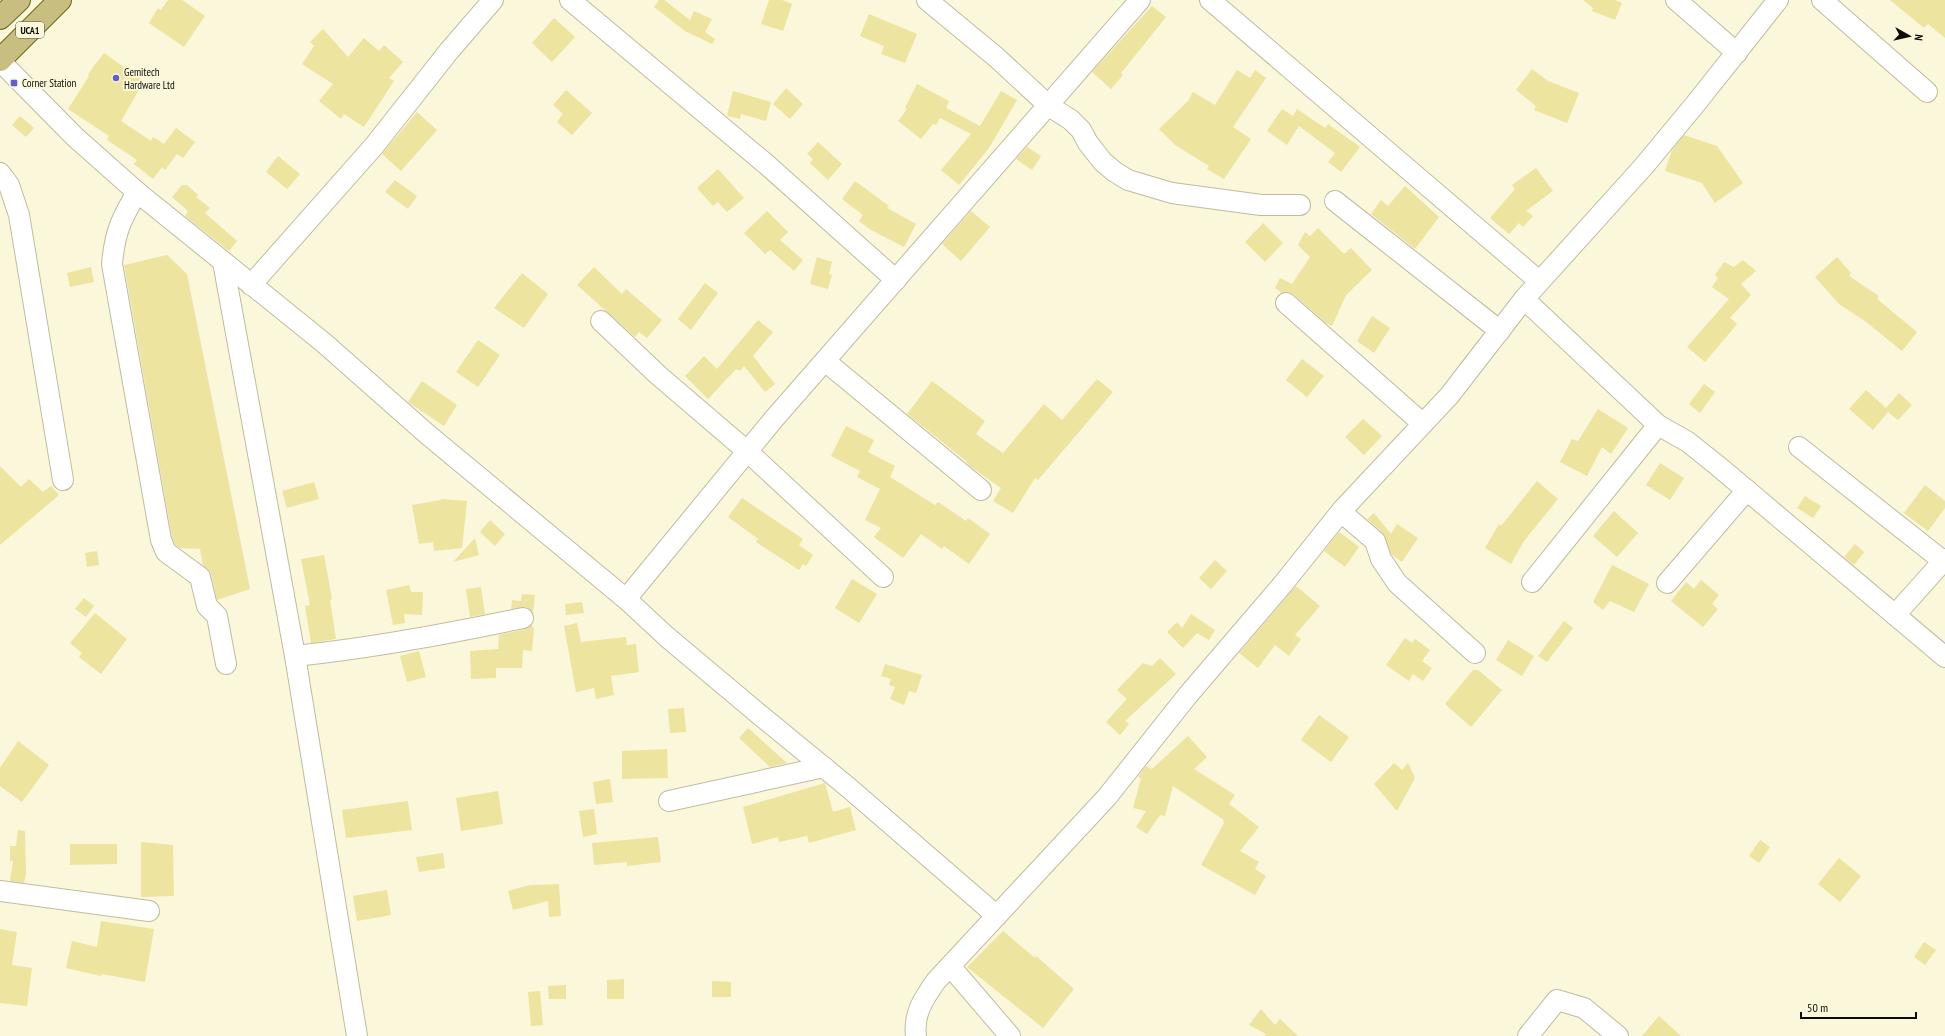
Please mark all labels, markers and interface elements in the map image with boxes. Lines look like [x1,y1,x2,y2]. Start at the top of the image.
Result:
north arrow [1889,16,1929,56]
road number: UCA1 [16,22,44,38]
text: N [1912,33,1926,41]
place label: Gemitech Hardware Ltd [124,65,175,92]
marker: Gemitech Hardware Ltd [111,73,121,83]
place label: Corner Station [22,76,77,90]
marker: Corner Station [9,78,19,88]
scale bar [1801,994,1916,1020]
text: 50 m [1807,1000,1828,1015]

